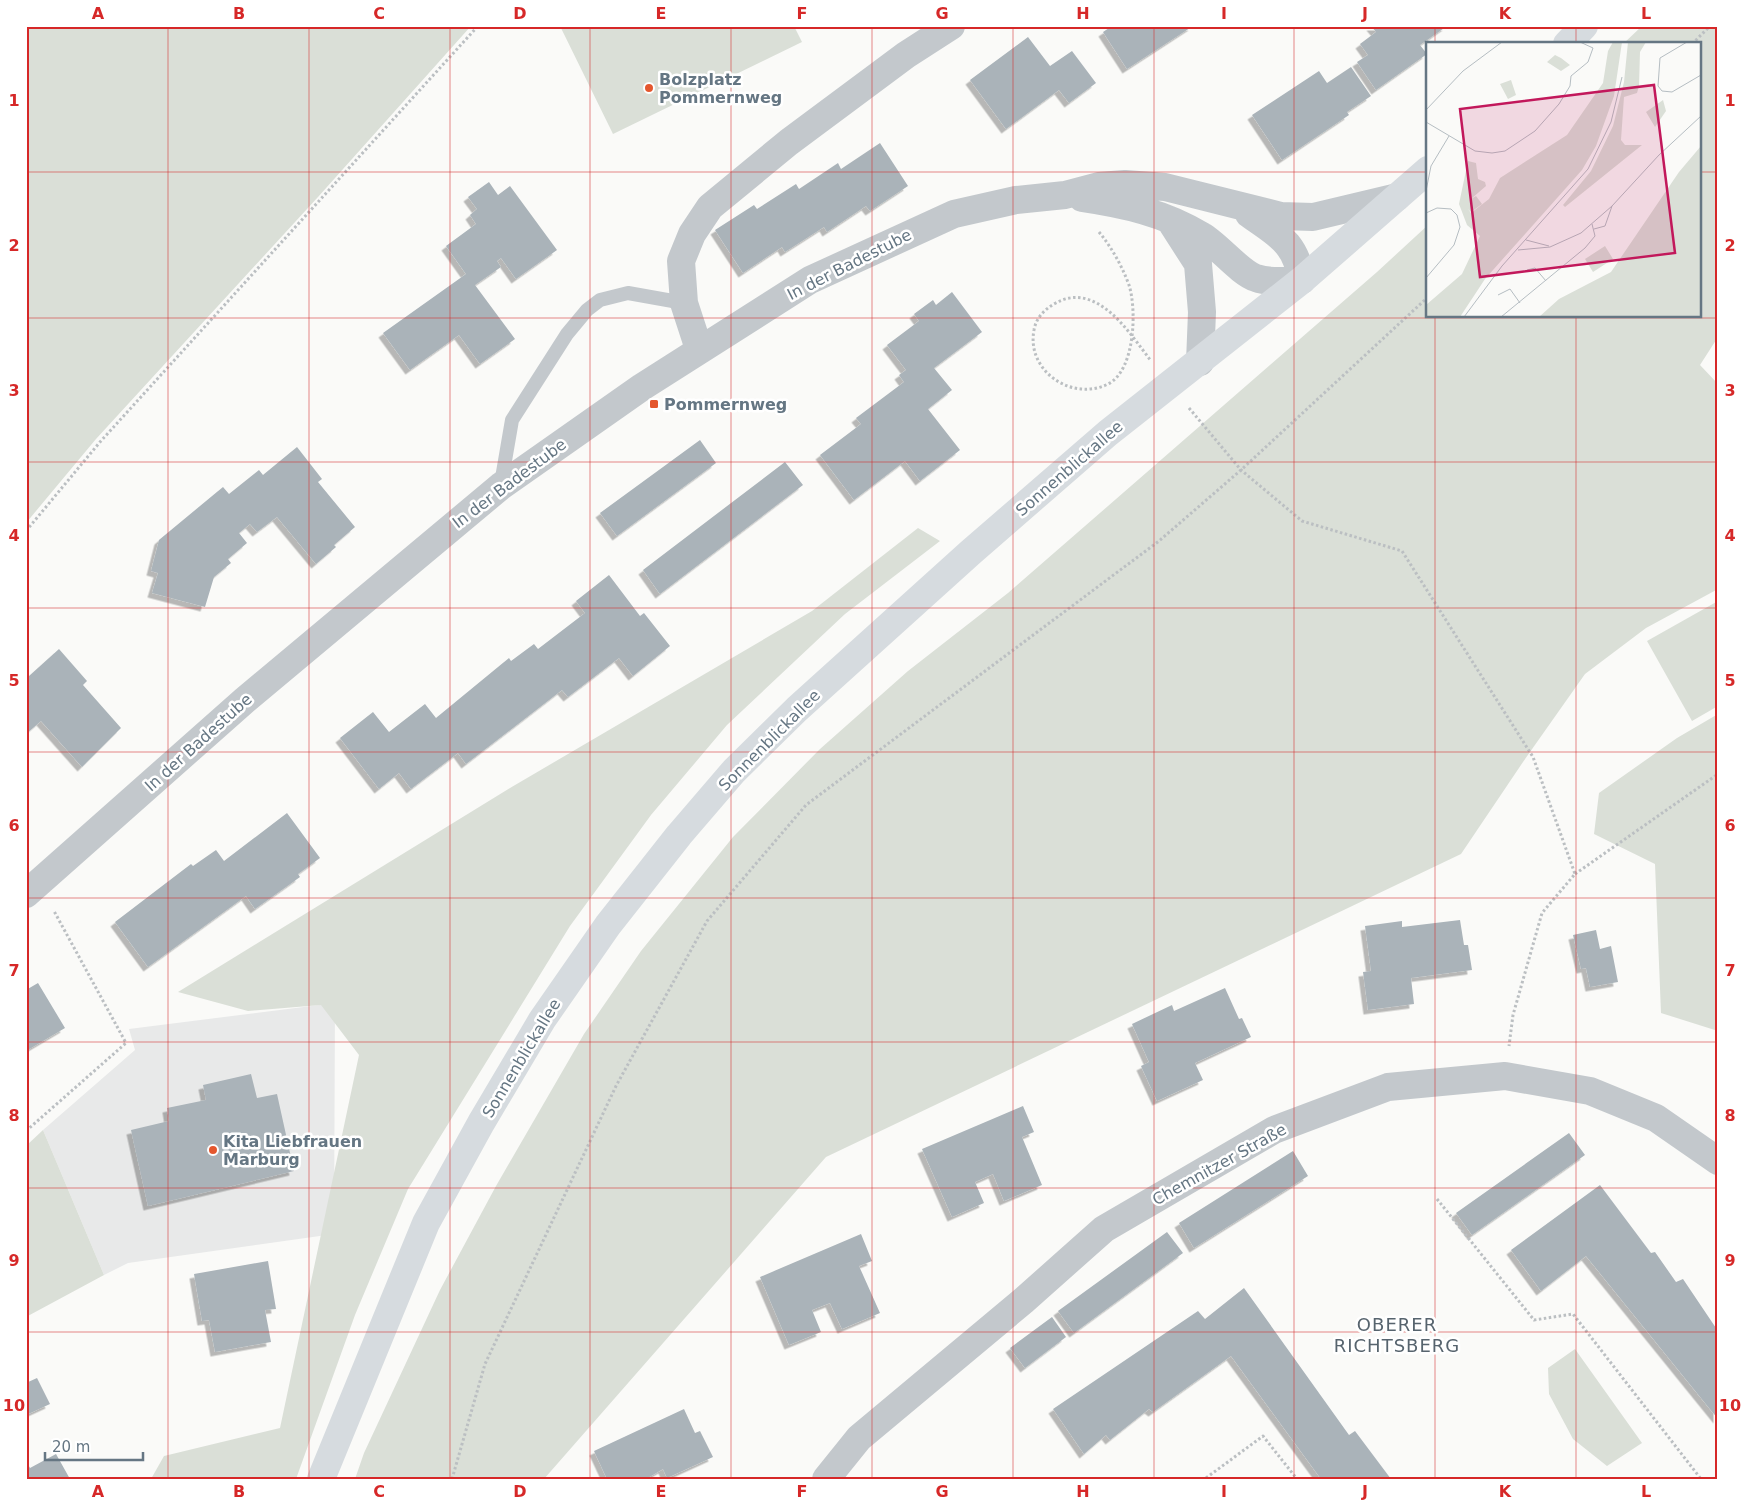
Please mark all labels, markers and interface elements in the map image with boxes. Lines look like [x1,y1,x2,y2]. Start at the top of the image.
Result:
text: A [92,4,105,23]
text: B [233,4,245,23]
text: C [373,4,385,23]
text: D [513,4,527,23]
text: E [656,4,666,23]
text: F [797,4,807,23]
text: G [935,4,949,23]
text: H [1076,4,1090,23]
text: I [1221,4,1227,23]
text: J [1361,4,1368,23]
text: K [1499,4,1512,23]
text: L [1641,4,1651,23]
inset map [1426,42,1702,318]
place label: Bolzplatz Pommernweg [659,70,782,107]
marker: Bolzplatz Pommernweg [643,82,655,94]
text: 1 [8,91,20,110]
text: 1 [1724,91,1736,110]
street label: In der Badestube [784,225,915,304]
text: 2 [8,236,20,255]
text: 2 [1724,236,1736,255]
text: 3 [8,381,20,400]
text: 3 [1724,381,1736,400]
place label: Pommernweg [664,395,787,414]
marker: Pommernweg [648,398,660,410]
street label: Sonnenblickallee [1012,417,1127,520]
street label: In der Badestube [449,435,570,532]
text: 4 [8,526,20,545]
text: 4 [1724,526,1736,545]
text: 5 [8,671,20,690]
text: 5 [1724,671,1736,690]
street label: Sonnenblickallee [715,686,824,795]
street label: In der Badestube [141,689,256,795]
text: 6 [8,816,20,835]
text: 6 [1724,816,1736,835]
text: 7 [8,961,20,980]
text: 7 [1724,961,1736,980]
street label: Sonnenblickallee [478,995,564,1121]
text: 8 [8,1106,20,1125]
text: 8 [1724,1106,1736,1125]
street label: Chemnitzer Straße [1149,1120,1290,1209]
place label: Kita Liebfrauen Marburg [223,1132,362,1169]
marker: Kita Liebfrauen Marburg [207,1144,219,1156]
text: 9 [8,1251,20,1270]
text: 9 [1724,1251,1736,1270]
district label: OBERER RICHTSBERG [1334,1314,1460,1356]
text: 10 [3,1396,25,1415]
text: 10 [1719,1396,1741,1415]
scale bar [45,1430,142,1462]
text: 20 m [52,1438,90,1456]
text: A [92,1482,105,1501]
text: B [233,1482,245,1501]
text: C [373,1482,385,1501]
text: D [513,1482,527,1501]
text: E [656,1482,666,1501]
text: F [797,1482,807,1501]
text: G [935,1482,949,1501]
text: H [1076,1482,1090,1501]
text: I [1221,1482,1227,1501]
text: J [1361,1482,1368,1501]
text: K [1499,1482,1512,1501]
text: L [1641,1482,1651,1501]

